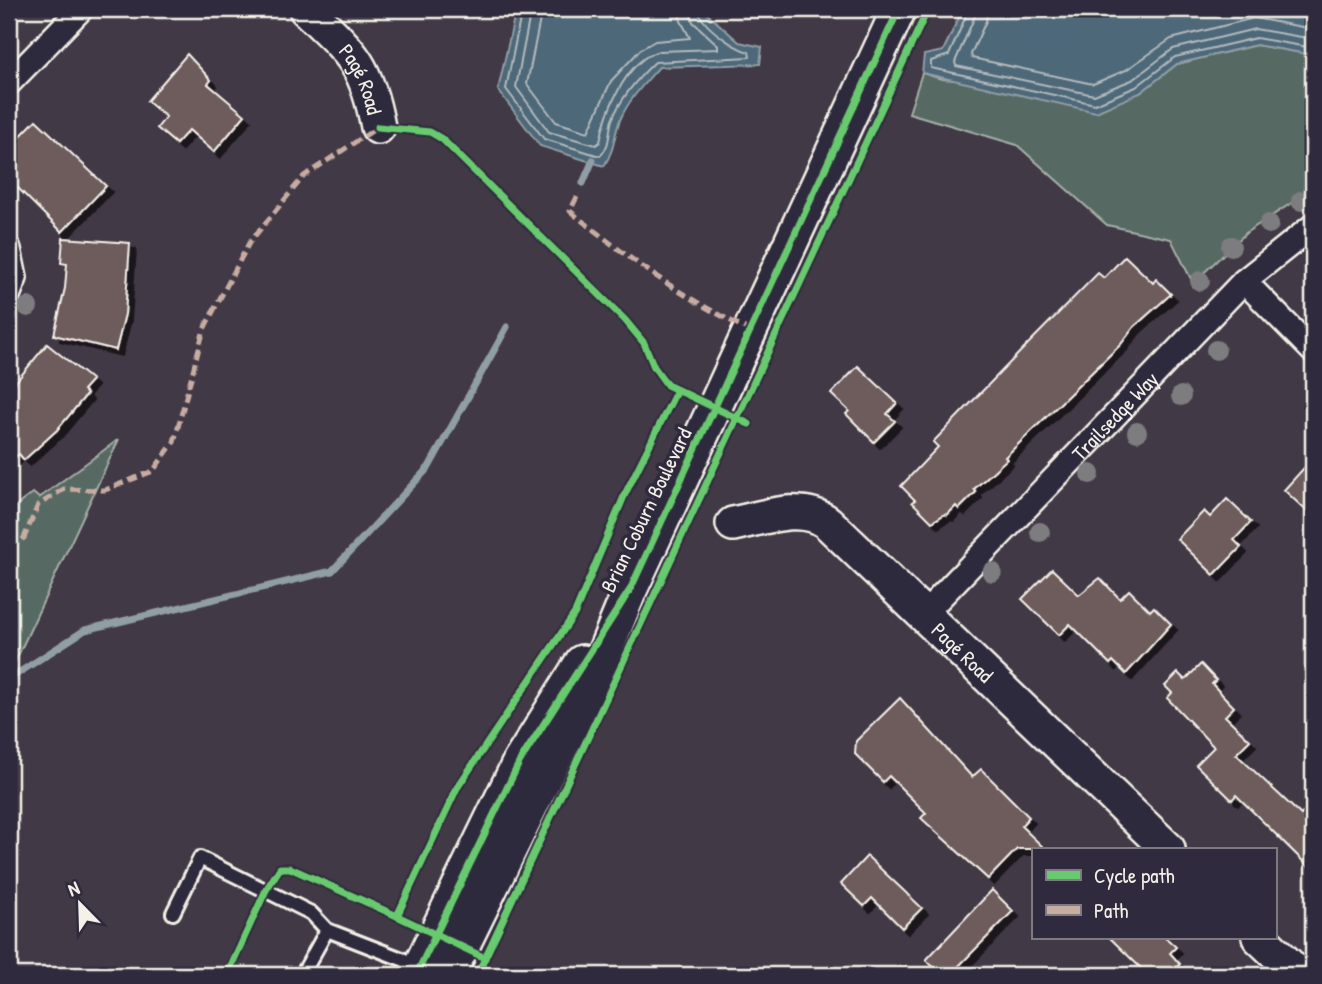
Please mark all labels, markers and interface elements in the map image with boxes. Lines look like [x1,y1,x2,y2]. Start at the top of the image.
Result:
street label: Pagé Road [333,37,389,117]
street label: Trailsedge Way [1065,365,1164,467]
street label: Brian Coburn Boulevard [594,423,698,597]
street label: Pagé Road [925,616,1000,689]
legend [1032,848,1276,939]
text: Cycle path [1094,861,1175,890]
north arrow [46,869,116,939]
text: N [64,874,83,902]
text: Path [1094,896,1129,925]

